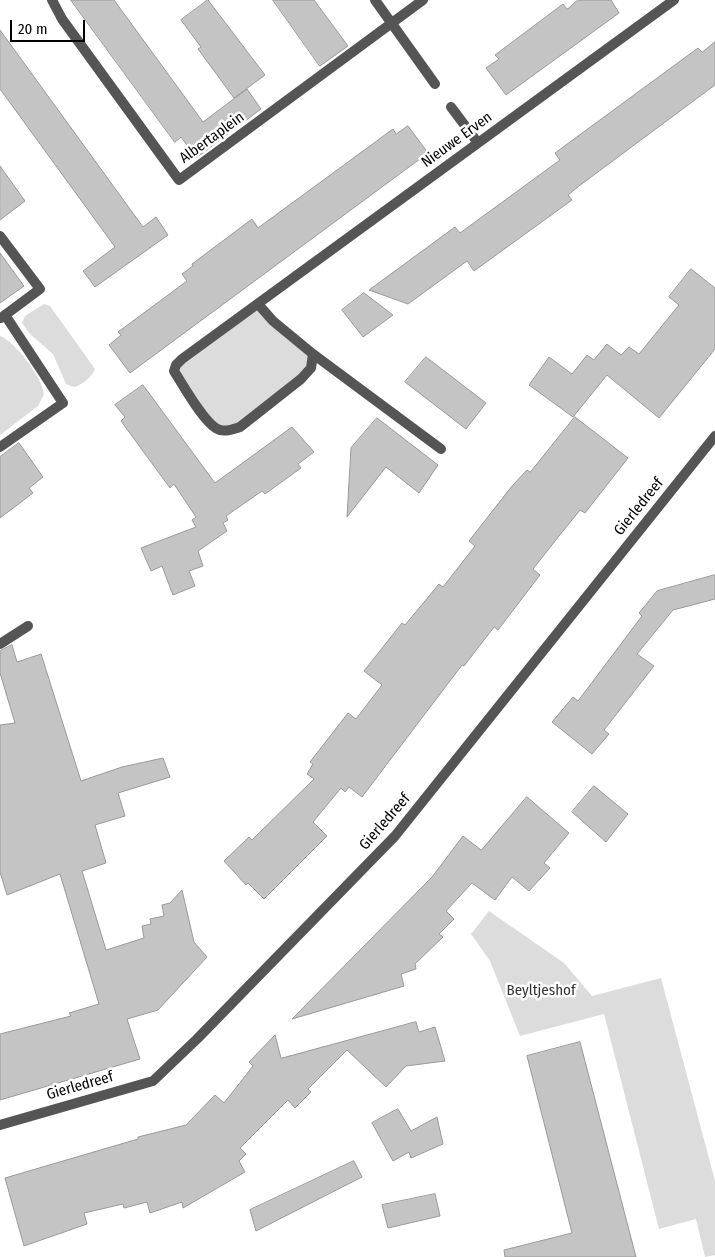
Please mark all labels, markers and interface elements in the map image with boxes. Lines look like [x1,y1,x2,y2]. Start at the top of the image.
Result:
scale bar [12,10,88,42]
text: 20 m [18,20,48,38]
street label: Nieuwe Erven [418,108,496,172]
street label: Albertaplein [176,109,248,167]
street label: Gierledreef [610,475,668,539]
street label: Gierledreef [356,790,414,854]
park label: Beyltjeshof [506,982,576,1000]
street label: Gierledreef [45,1068,115,1104]

